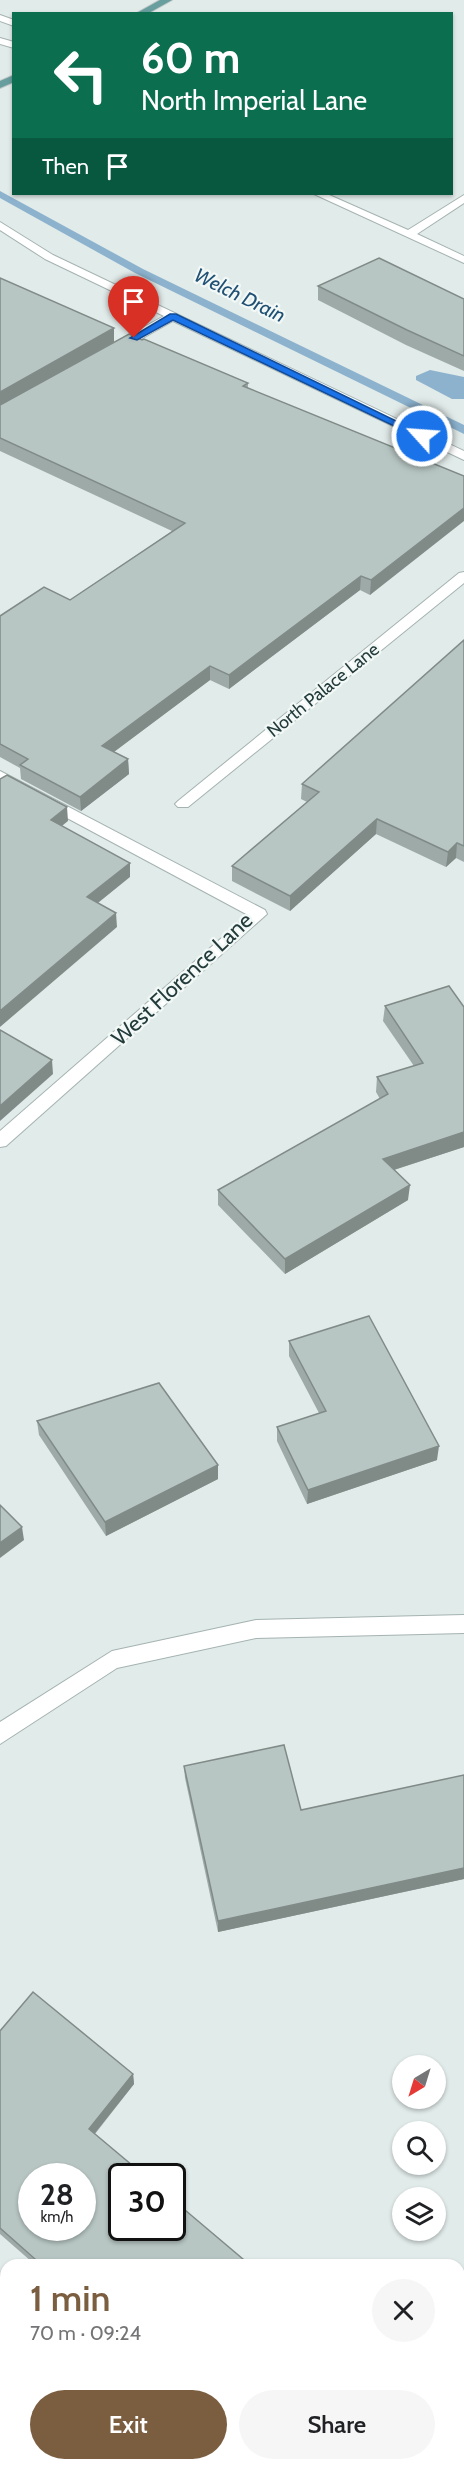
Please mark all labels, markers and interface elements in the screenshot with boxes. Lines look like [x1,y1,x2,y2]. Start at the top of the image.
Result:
text: 60 m [141,32,240,84]
icon: left [42,36,120,114]
text: North Imperial Lane [141,84,367,117]
icon: arrive [101,150,134,183]
text: Then [42,153,89,180]
water label: Welch Drain [191,263,289,327]
pin [108,276,159,338]
icon: arrive [117,285,150,318]
position arrow [390,404,454,468]
street label: North Palace Lane [263,638,383,742]
street label: West Florence Lane [106,907,258,1051]
north arrow [392,2055,446,2109]
map controls [392,2055,446,2241]
button: search [392,2121,446,2175]
speed limit sign: 30 [108,2163,186,2241]
text: 28 [40,2176,74,2213]
button: layers [392,2187,446,2241]
text: km/h [41,2208,73,2226]
text: 1 min [30,2276,110,2320]
button: close [372,2279,435,2342]
text: 70 m · 09:24 [30,2321,141,2345]
button: Exit [30,2390,227,2459]
button: Share [239,2390,435,2459]

